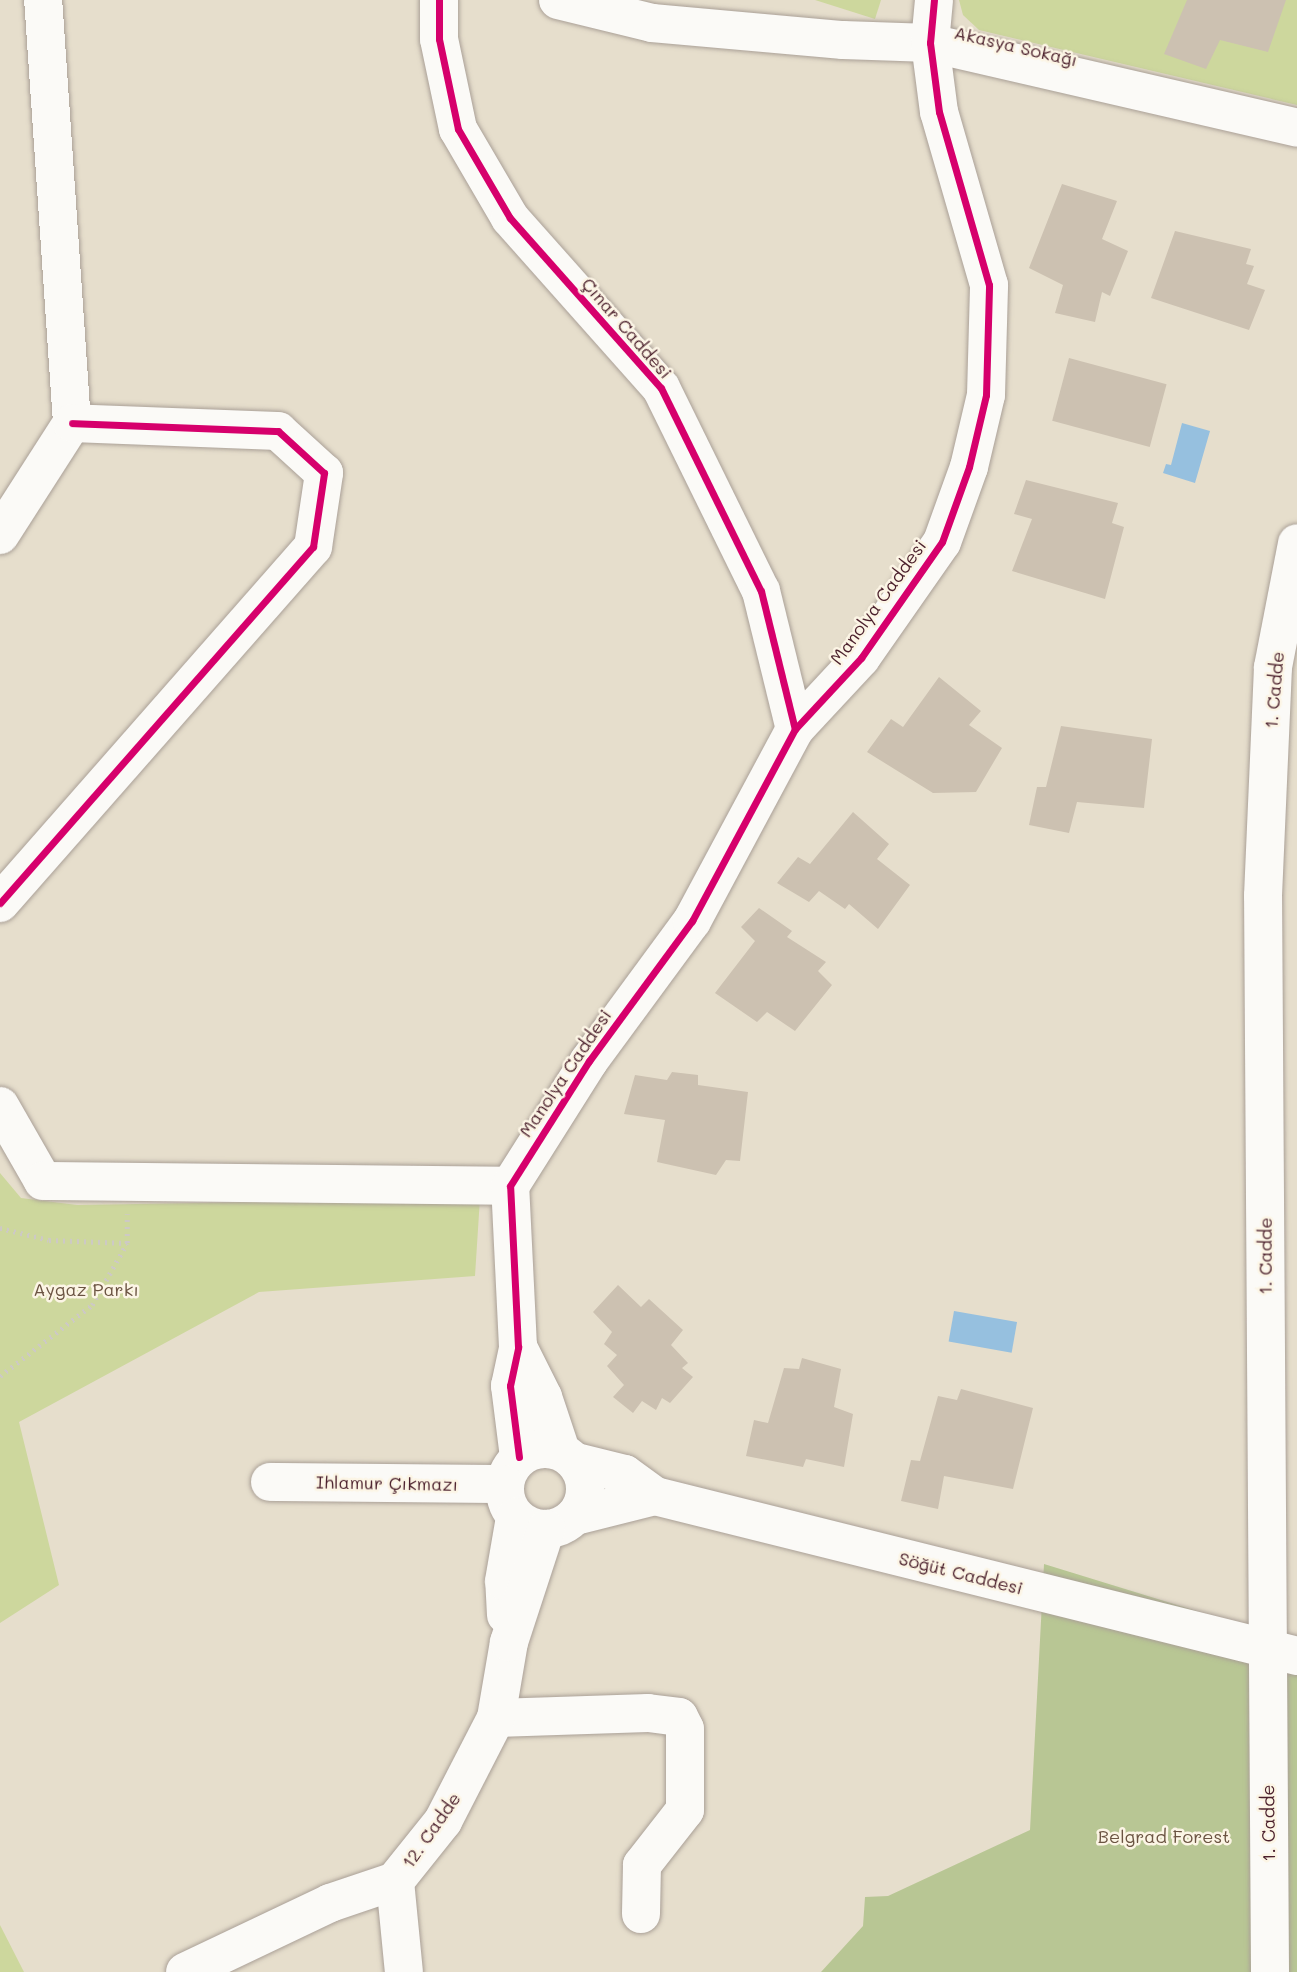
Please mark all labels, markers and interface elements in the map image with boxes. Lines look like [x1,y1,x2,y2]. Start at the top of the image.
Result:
street label: Akasya Sokağı [952,21,1080,71]
street label: Çınar Caddesi [577,273,677,383]
street label: Manolya Caddesi [825,535,931,669]
street label: 1. Cadde [1260,651,1288,729]
street label: Manolya Caddesi [514,1005,616,1141]
street label: 1. Cadde [1254,1217,1276,1295]
park label: Aygaz Parkı [33,1278,139,1300]
street label: Ihlamur Çıkmazı [316,1471,458,1495]
street label: Söğüt Caddesi [897,1547,1025,1599]
street label: 1. Cadde [1257,1784,1279,1862]
street label: 12. Cadde [397,1788,465,1872]
park label: Belgrad Forest [1098,1825,1230,1847]

